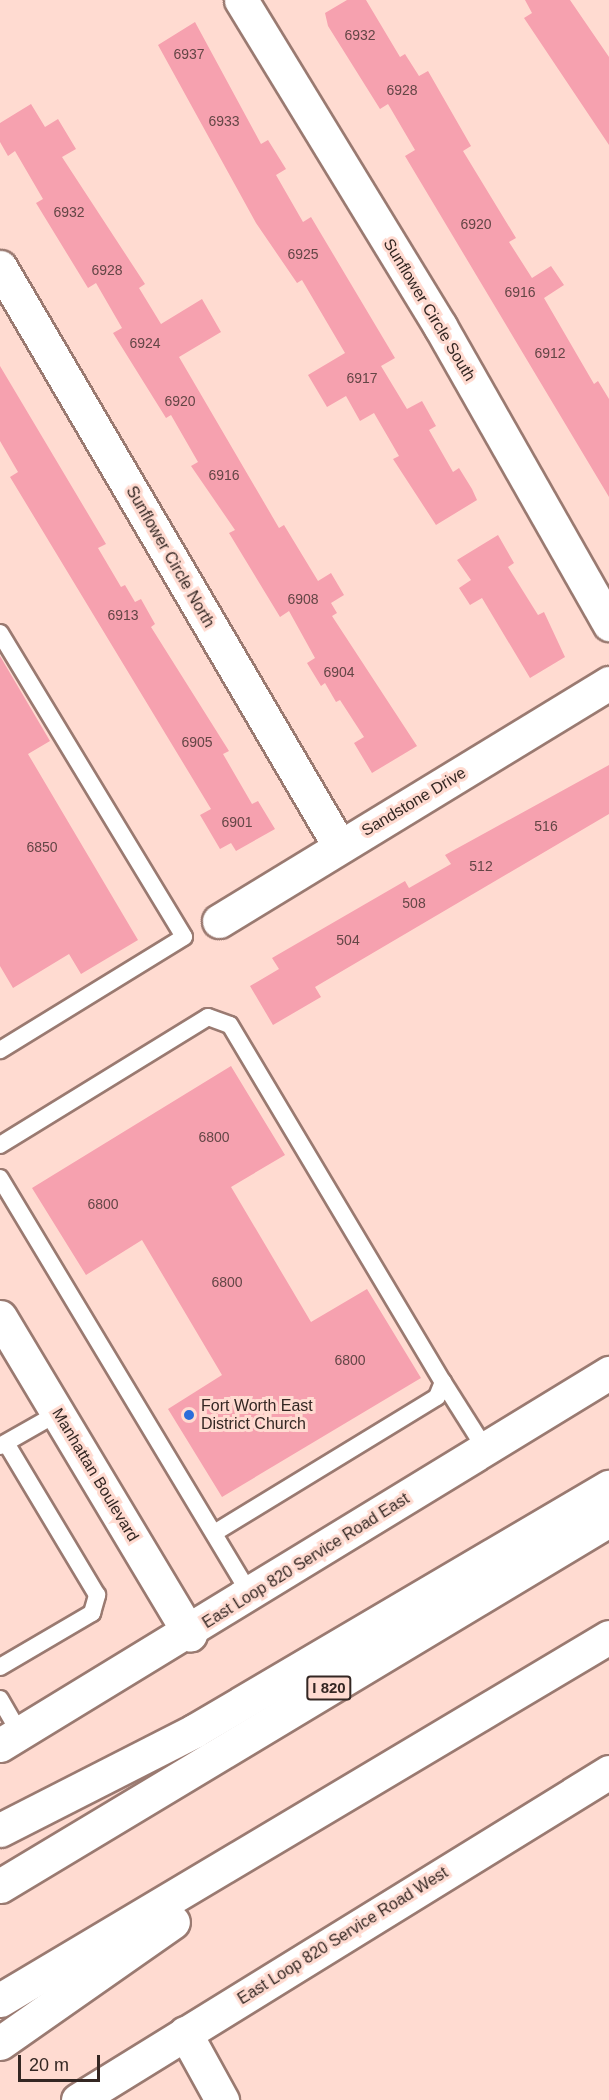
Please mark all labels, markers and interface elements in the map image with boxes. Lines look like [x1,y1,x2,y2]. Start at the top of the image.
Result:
house number: 6932 [344,27,376,43]
house number: 6937 [173,46,205,62]
house number: 6928 [386,82,418,98]
house number: 6933 [208,113,240,129]
house number: 6932 [53,204,85,220]
house number: 6920 [460,216,492,232]
street label: Sunflower Circle South [379,235,479,385]
house number: 6925 [287,246,319,262]
house number: 6928 [91,262,123,278]
house number: 6916 [504,284,536,300]
house number: 6924 [129,335,161,351]
house number: 6912 [534,345,566,361]
house number: 6917 [346,370,378,386]
house number: 6920 [164,393,196,409]
house number: 6916 [208,467,240,483]
street label: Sunflower Circle North [122,483,218,631]
house number: 6908 [287,591,319,607]
house number: 6913 [107,607,139,623]
house number: 6904 [323,664,355,680]
house number: 6905 [181,734,213,750]
street label: Sandstone Drive [358,763,470,841]
house number: 6901 [221,814,253,830]
house number: 516 [534,818,558,834]
house number: 6850 [26,839,58,855]
house number: 512 [469,858,493,874]
house number: 508 [402,895,426,911]
house number: 504 [336,932,360,948]
house number: 6800 [198,1129,230,1145]
house number: 6800 [87,1196,119,1212]
house number: 6800 [211,1274,243,1290]
house number: 6800 [334,1352,366,1368]
place label: Fort Worth East District Church [201,1396,313,1434]
street label: Manhattan Boulevard [48,1405,142,1545]
marker: Fort Worth East District Church [182,1408,196,1422]
street label: East Loop 820 Service Road East [199,1489,413,1633]
road number: I 820 [305,1676,353,1700]
street label: East Loop 820 Service Road West [234,1863,452,2009]
scale bar [21,2043,104,2081]
text: 20 m [29,2055,69,2075]

